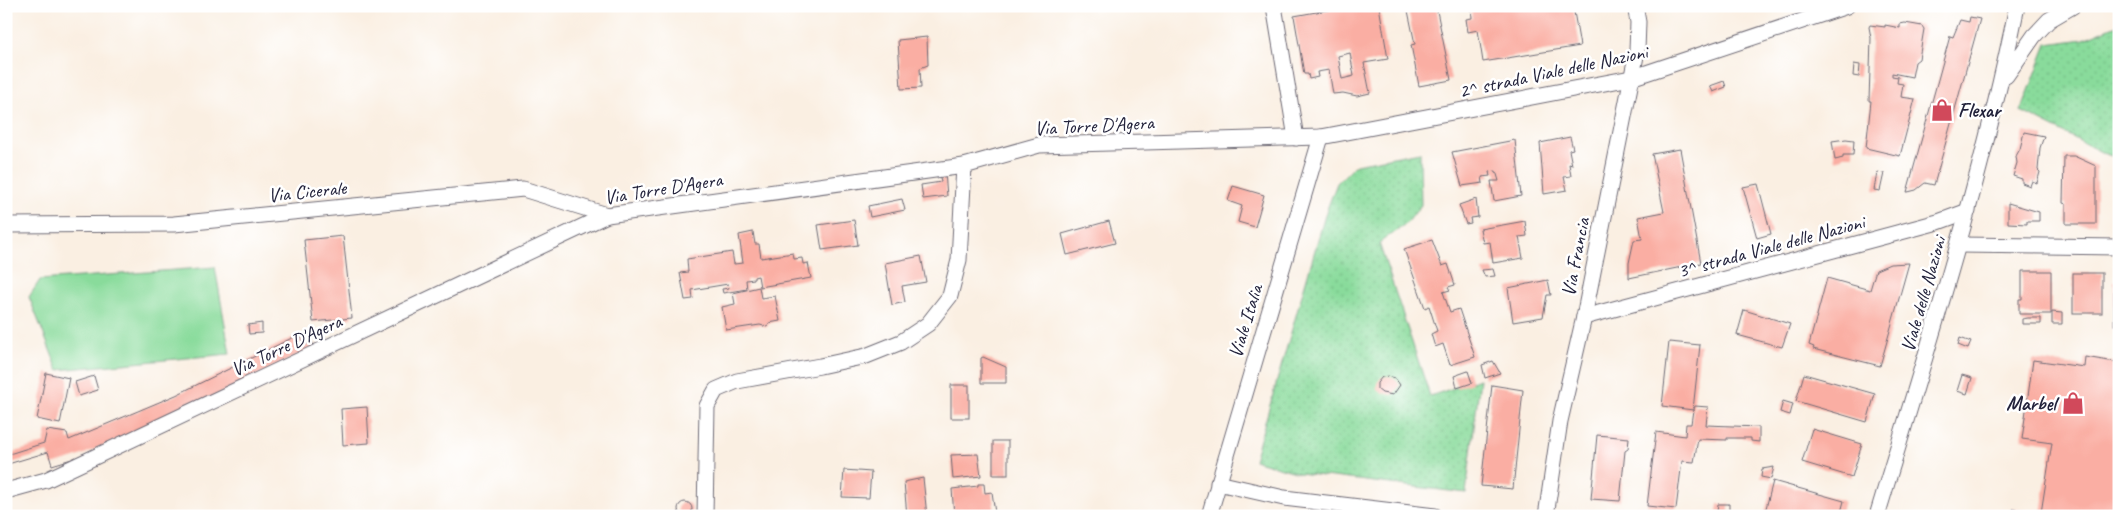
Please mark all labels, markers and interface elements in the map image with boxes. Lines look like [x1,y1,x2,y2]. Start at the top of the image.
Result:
street label: 2^ strada Viale delle Nazioni [1457,39,1652,104]
shop icon: Flexar [1929,97,1955,123]
place label: Flexar [1958,98,2003,123]
street label: Via Torre D'Agera [1034,110,1156,141]
street label: Via Torre D'Agera [602,167,726,210]
street label: Via Cicerale [267,175,349,208]
street label: 3^ strada Viale delle Nazioni [1675,209,1869,283]
street label: Via Francia [1556,214,1596,298]
street label: Viale delle Nazioni [1895,231,1952,355]
street label: Viale Italia [1223,280,1269,361]
street label: Via Torre D'Agera [227,308,347,382]
shop icon: Marbel [2060,390,2086,416]
place label: Marbel [2006,391,2059,416]

